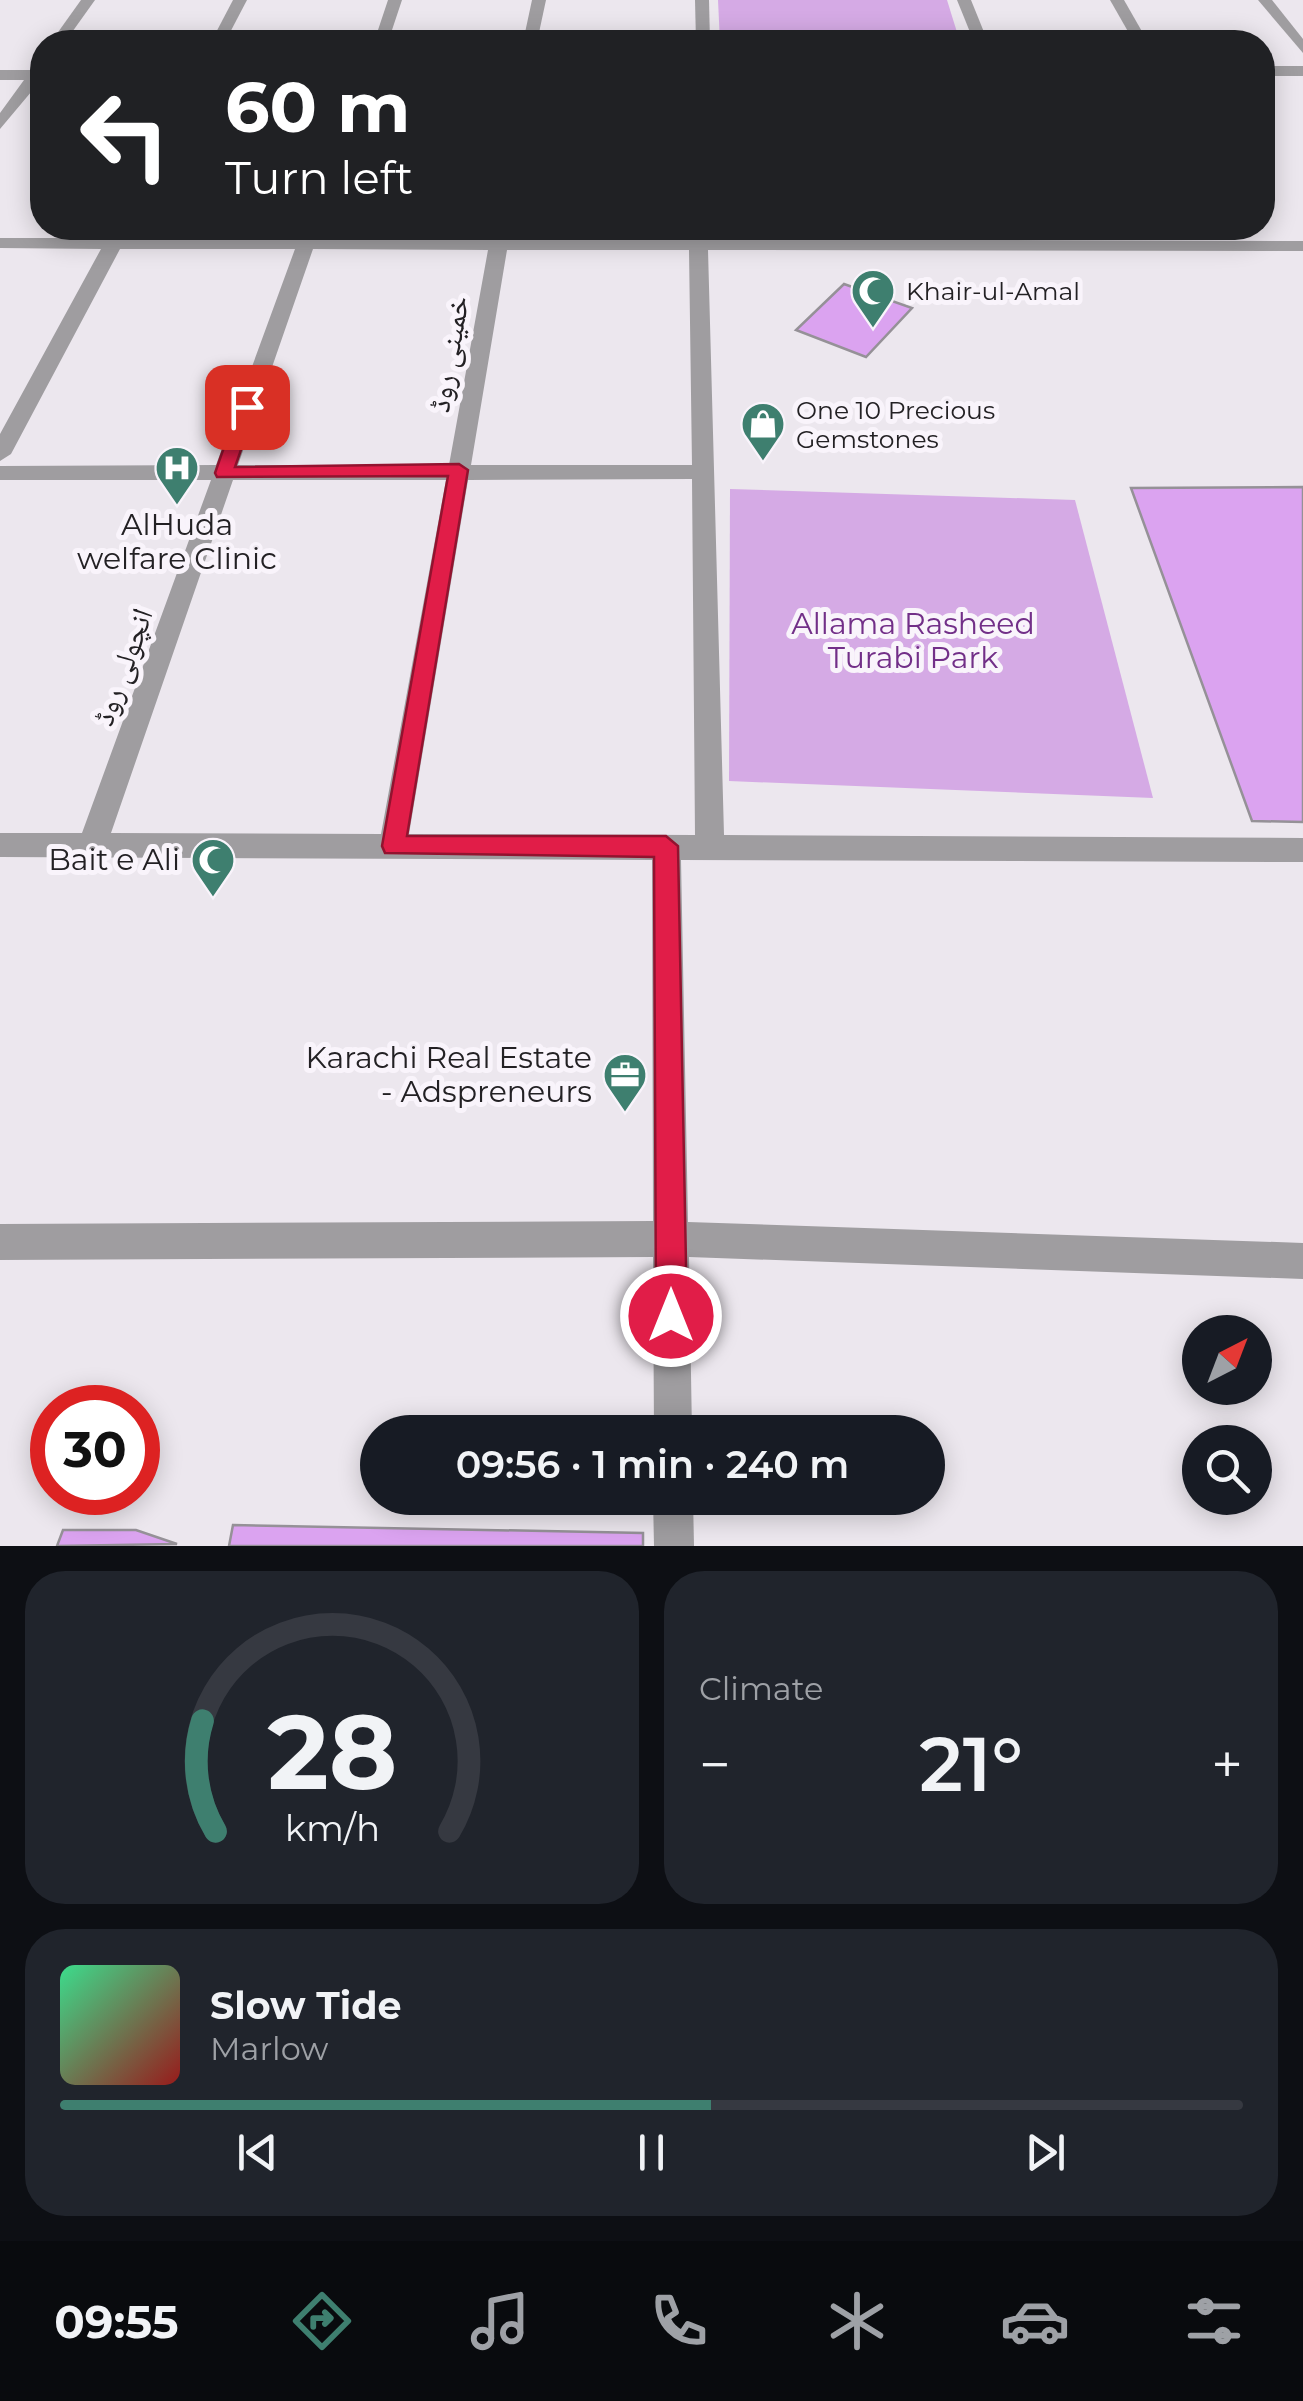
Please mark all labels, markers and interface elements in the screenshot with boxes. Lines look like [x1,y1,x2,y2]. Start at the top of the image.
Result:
text: 60 m [225,64,410,150]
icon: left [60,70,190,200]
text: Turn left [225,150,413,205]
mosque icon: Khair-ul-Amal [850,268,896,329]
place label: Khair-ul-Amal [906,276,1080,306]
street label: خمینی روڈ [420,293,477,415]
pin [205,365,290,450]
icon: arrive [220,380,275,435]
place label: One 10 Precious Gemstones [796,395,995,454]
shop icon: One 10 Precious Gemstones [740,401,786,462]
hospital icon: AlHuda welfare Clinic [154,445,200,506]
place label: AlHuda welfare Clinic [77,506,277,577]
street label: انچولی روڈ [84,603,161,731]
park label: Allama Rasheed Turabi Park [791,605,1035,676]
mosque icon: Bait e Ali [190,837,236,898]
place label: Bait e Ali [48,841,180,878]
place label: Karachi Real Estate - Adspreneurs [306,1039,592,1110]
office icon: Karachi Real Estate - Adspreneurs [602,1052,648,1113]
position arrow [619,1264,723,1368]
north arrow [1182,1315,1272,1405]
map controls [1182,1315,1272,1515]
speed limit sign: 30 [30,1385,160,1515]
button: search [1182,1425,1272,1515]
text: 09:56 · 1 min · 240 m [456,1441,849,1488]
text: Climate [699,1669,823,1708]
text: 28 [267,1688,397,1815]
text: 21° [919,1718,1023,1810]
text: − [699,1731,731,1798]
text: + [1211,1731,1243,1798]
text: km/h [284,1806,380,1850]
text: Slow Tide [210,1982,402,2029]
text: Marlow [210,2029,328,2068]
icon: previous [230,2125,285,2180]
icon: pause [624,2125,679,2180]
icon: next [1018,2125,1073,2180]
icon: directions [287,2286,357,2356]
icon: music [465,2286,535,2356]
icon: phone [644,2286,714,2356]
icon: climate [822,2286,892,2356]
icon: car [1000,2286,1070,2356]
icon: filters [1179,2286,1249,2356]
text: 09:55 [54,2294,179,2349]

